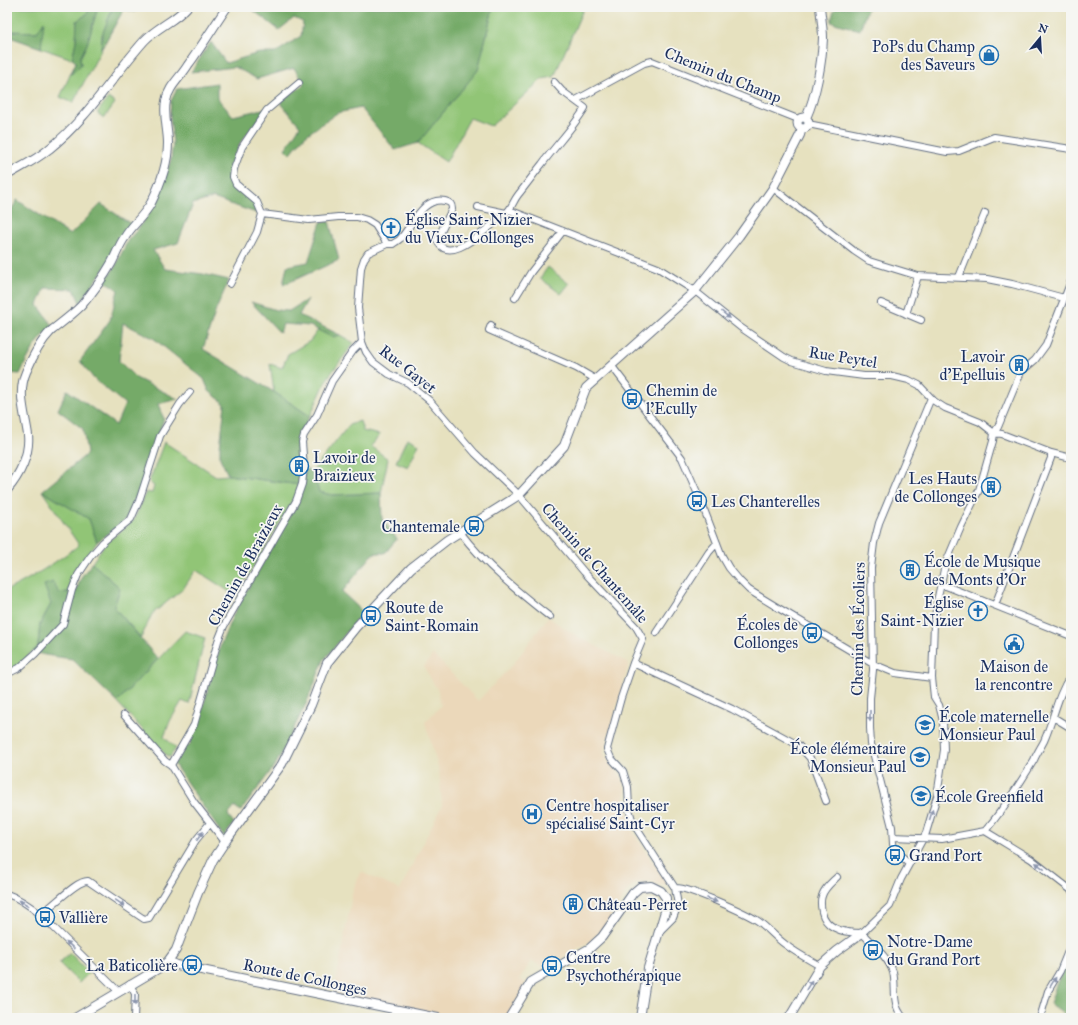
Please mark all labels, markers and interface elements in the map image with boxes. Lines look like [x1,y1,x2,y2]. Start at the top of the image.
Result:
north arrow [1020,18,1060,58]
text: N [1036,21,1050,37]
place label: PoPs du Champ des Saveurs [872,37,975,74]
street label: Chemin du Champ [662,43,784,107]
shop icon: PoPs du Champ des Saveurs [978,44,1000,66]
place label: Église Saint-Nizier du Vieux-Collonges [405,208,534,248]
church icon: Église Saint-Nizier du Vieux-Collonges [380,217,402,239]
one-way arrow [720,311,731,320]
street label: Rue Gayet [375,341,441,398]
street label: Rue Peytel [807,342,879,372]
place label: Lavoir d'Epelluis [940,347,1005,384]
building icon: Lavoir d'Epelluis [1008,354,1030,376]
place label: Chemin de l'Ecully [646,381,717,418]
bus stop icon: Chemin de l'Ecully [621,388,643,410]
place label: Lavoir de Braizieux [313,448,376,485]
building icon: Lavoir de Braizieux [288,455,310,477]
place label: Les Hauts de Collonges [894,469,977,507]
building icon: Les Hauts de Collonges [980,476,1002,498]
bus stop icon: Les Chanterelles [686,490,708,512]
place label: Les Chanterelles [711,492,820,511]
street label: Chemin de Chantemâle [538,499,653,627]
street label: Chemin de Braizieux [204,501,286,629]
bus stop icon: Chantemale [463,515,485,537]
place label: Chantemale [381,517,460,536]
place label: École de Musique des Monts d’Or [924,550,1041,589]
building icon: École de Musique des Monts d’Or [899,559,921,581]
street label: Chemin des Écoliers [845,562,869,696]
place label: Église Saint-Nizier [881,591,964,630]
place label: Route de Saint-Romain [385,598,479,635]
church icon: Église Saint-Nizier [967,600,989,622]
bus stop icon: Route de Saint-Romain [360,605,382,627]
place label: Écoles de Collonges [734,613,798,653]
bus stop icon: Écoles de Collonges [801,622,823,644]
public building icon: Maison de la rencontre [1003,633,1025,655]
place label: Maison de la rencontre [975,657,1053,694]
place label: École maternelle Monsieur Paul [939,705,1049,744]
one-way arrow [867,710,873,723]
school or university icon: École maternelle Monsieur Paul [914,714,936,736]
place label: École élémentaire Monsieur Paul [790,737,907,776]
school or university icon: École élémentaire Monsieur Paul [909,746,931,768]
school or university icon: École Greenfield [910,785,932,807]
place label: École Greenfield [935,785,1044,806]
place label: Centre hospitaliser spécialisé Saint-Cyr [546,796,675,833]
hospital icon: Centre hospitaliser spécialisé Saint-Cyr [521,803,543,825]
one-way arrow [928,809,934,821]
one-way arrow [196,830,204,841]
bus stop icon: Grand Port [884,844,906,866]
place label: Grand Port [909,846,982,865]
one-way arrow [1035,862,1046,871]
building icon: Château-Perret [562,893,584,915]
place label: Château-Perret [587,895,688,914]
one-way arrow [706,898,718,904]
one-way arrow [18,899,30,906]
one-way arrow [115,899,126,907]
bus stop icon: Vallière [34,906,56,928]
place label: Vallière [58,908,108,927]
place label: Notre-Dame du Grand Port [887,932,980,969]
bus stop icon: Notre-Dame du Grand Port [862,939,884,961]
one-way arrow [65,940,75,950]
place label: Centre Psychothérapique [566,948,681,986]
bus stop icon: La Baticolière [181,954,203,976]
street label: Route de Collonges [241,955,369,1000]
bus stop icon: Centre Psychothérapique [541,955,563,977]
place label: La Baticolière [86,956,178,975]
one-way arrow [1050,976,1057,988]
one-way arrow [806,979,813,991]
one-way arrow [132,994,138,1007]

